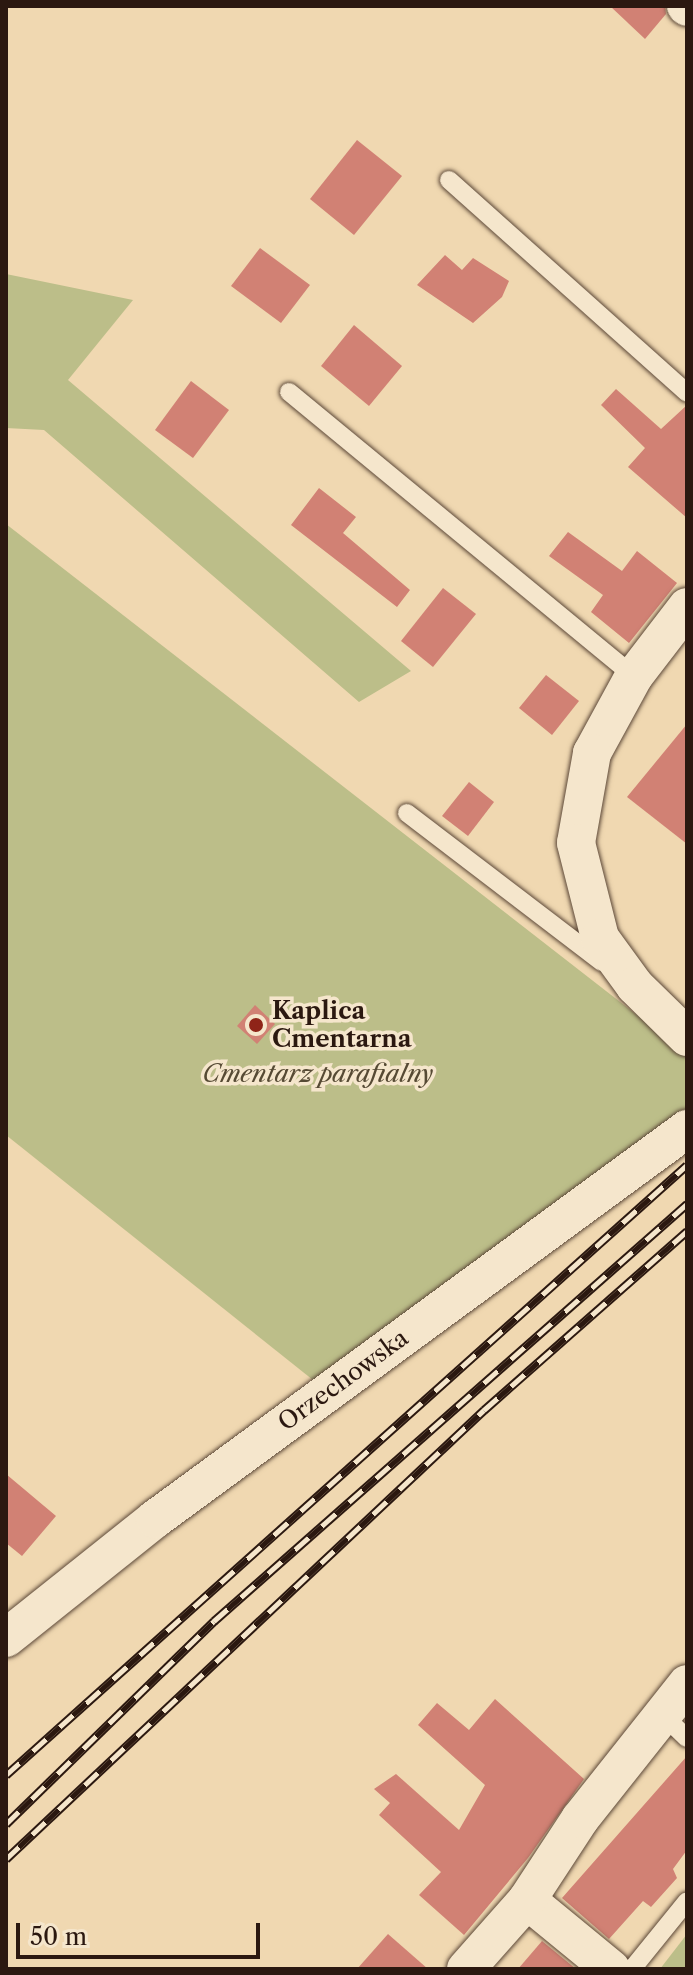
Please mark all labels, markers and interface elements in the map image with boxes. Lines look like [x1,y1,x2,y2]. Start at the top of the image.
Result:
place label: Kaplica Cmentarna [272,997,412,1053]
marker: Kaplica Cmentarna [247,1016,265,1034]
park label: Cmentarz parafialny [203,1060,433,1088]
street label: Orzechowska [272,1323,414,1437]
scale bar [20,1907,264,1957]
text: 50 m [30,1922,87,1951]

